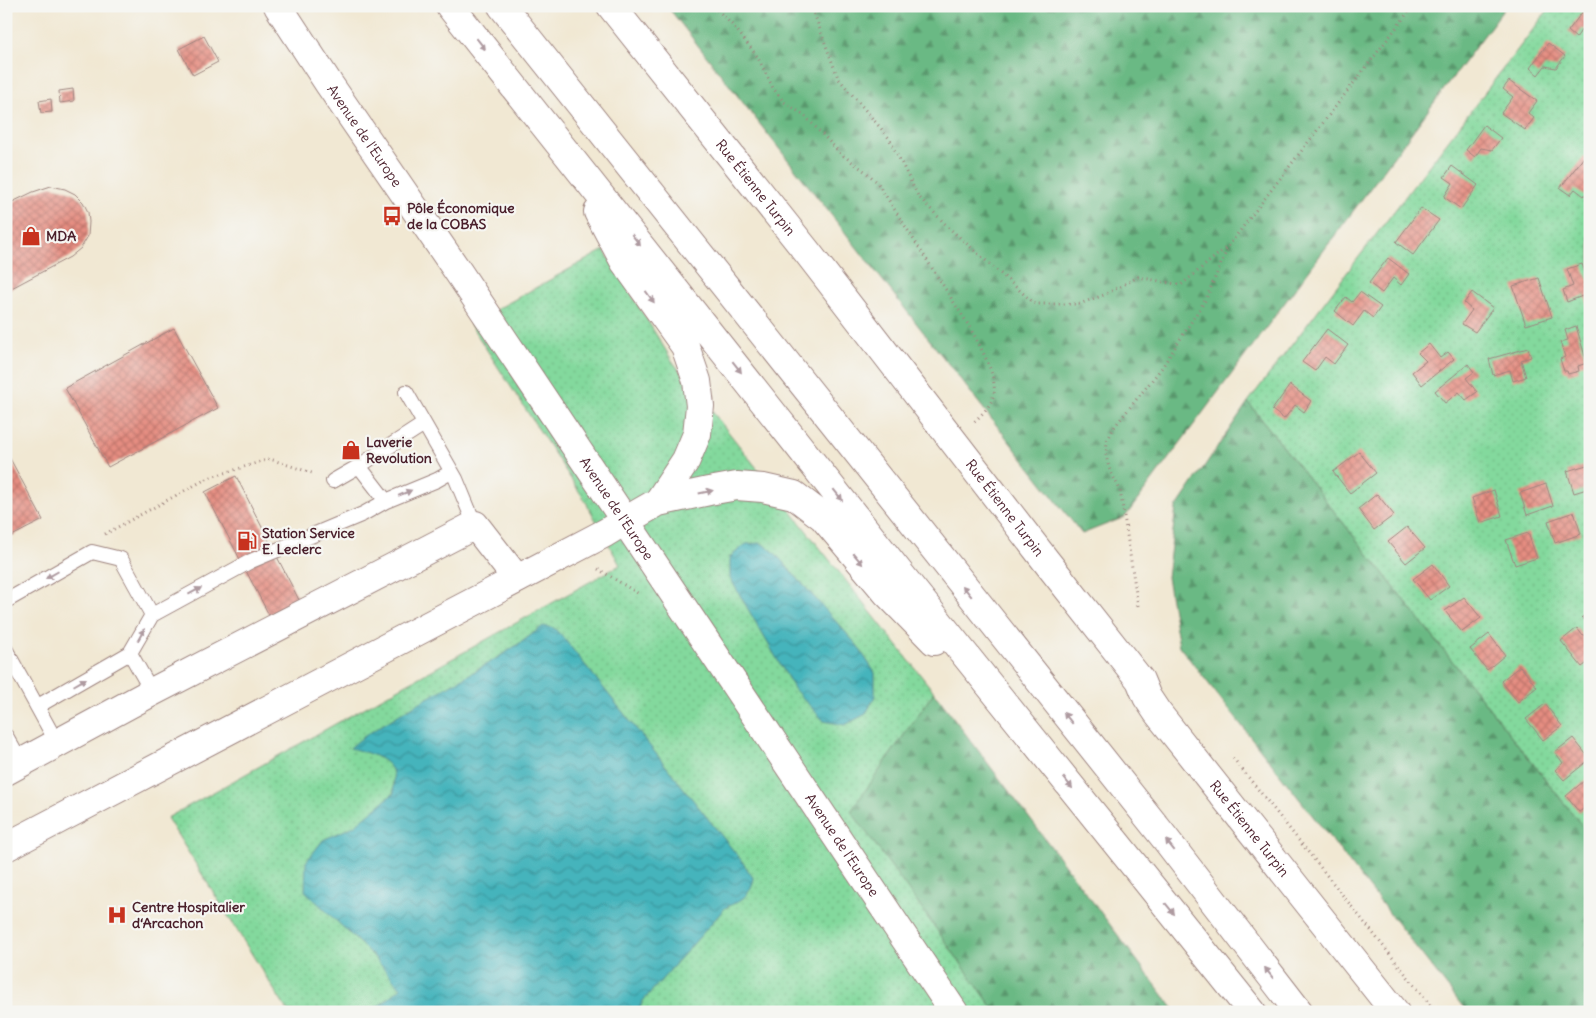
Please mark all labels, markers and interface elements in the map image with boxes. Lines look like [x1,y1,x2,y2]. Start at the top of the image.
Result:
one-way arrow [475,38,486,51]
street label: Avenue de l'Europe [323,81,406,190]
street label: Rue Étienne Turpin [712,136,799,239]
place label: Pôle Économique de la COBAS [407,199,515,233]
bus stop icon: Pôle Économique de la COBAS [381,205,403,227]
shop icon: MDA [20,225,42,247]
place label: MDA [46,227,76,245]
one-way arrow [631,233,642,246]
one-way arrow [645,290,655,304]
one-way arrow [732,360,743,373]
place label: Laverie Revolution [366,433,432,467]
shop icon: Laverie Revolution [340,439,362,461]
street label: Avenue de l'Europe [576,453,658,563]
street label: Rue Étienne Turpin [962,456,1048,560]
one-way arrow [698,487,714,495]
one-way arrow [833,488,844,501]
one-way arrow [398,489,413,497]
place label: Station Service E. Leclerc [262,524,355,558]
fuel station icon: Station Service E. Leclerc [236,530,258,552]
one-way arrow [852,552,863,565]
one-way arrow [46,570,59,579]
one-way arrow [962,584,972,598]
one-way arrow [188,587,202,595]
one-way arrow [137,627,145,642]
one-way arrow [73,678,88,686]
one-way arrow [1063,712,1074,725]
one-way arrow [1062,776,1073,789]
street label: Rue Étienne Turpin [1206,777,1293,880]
street label: Avenue de l'Europe [801,790,883,900]
one-way arrow [1164,839,1175,852]
place label: Centre Hospitalier d‘Arcachon [132,898,245,932]
one-way arrow [1164,902,1175,915]
hospital icon: Centre Hospitalier d‘Arcachon [106,904,128,926]
one-way arrow [1264,967,1275,980]

